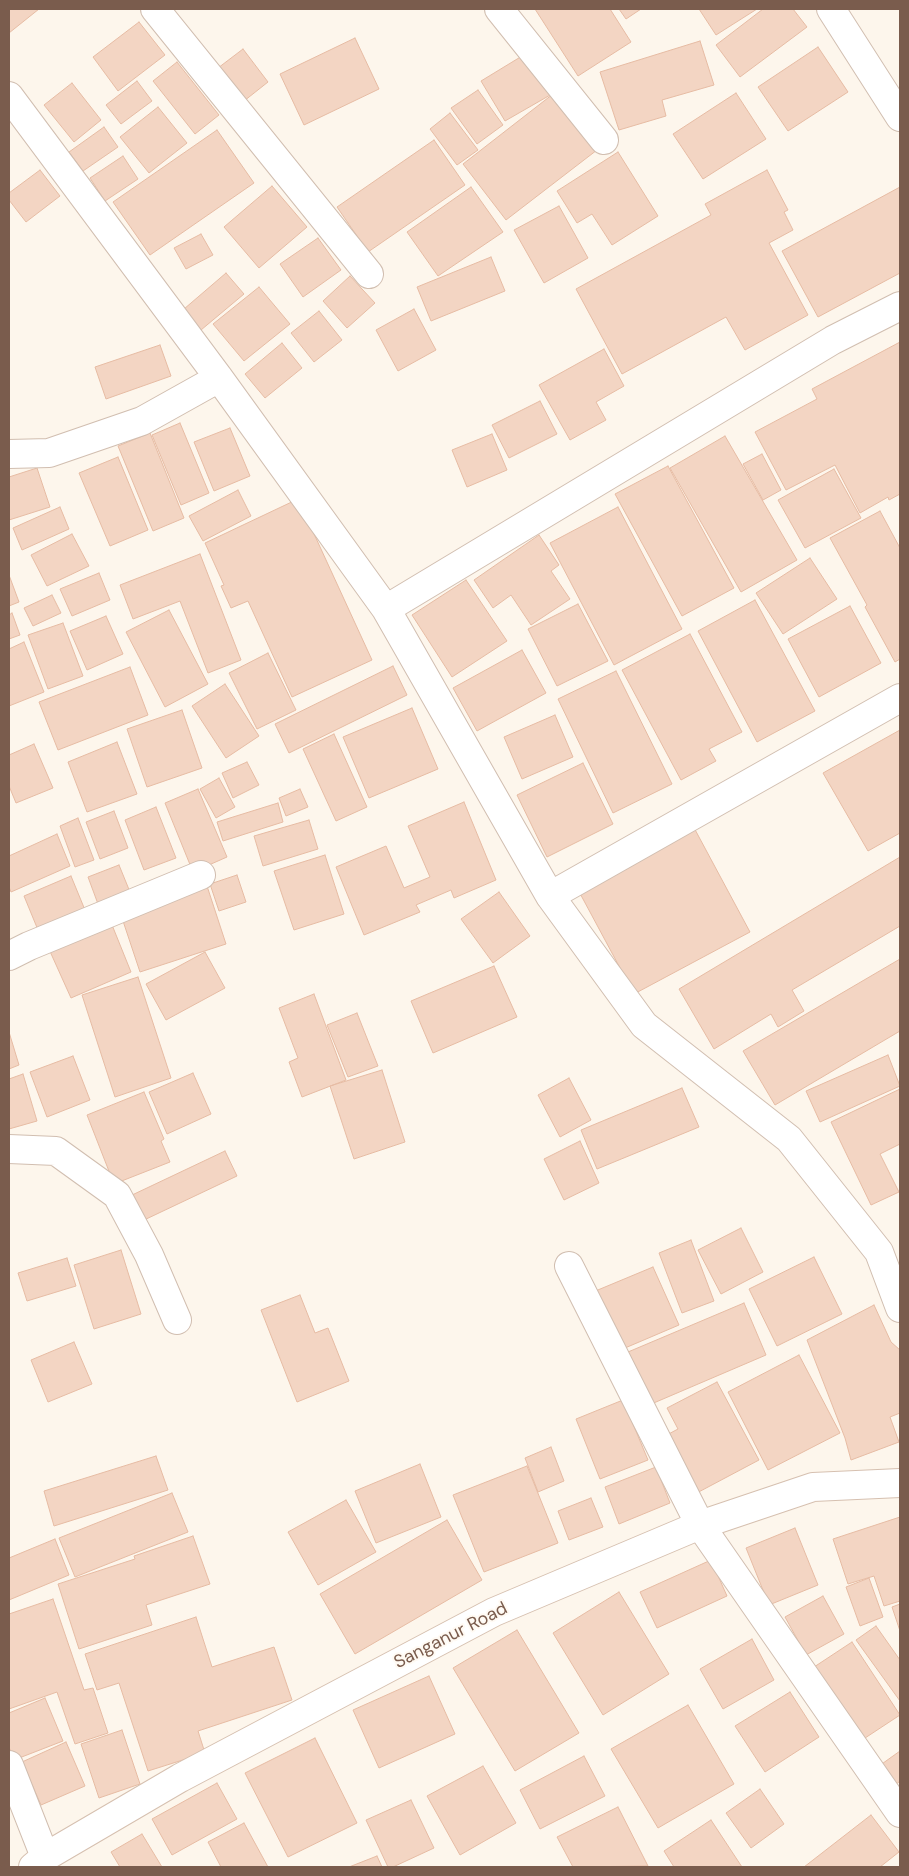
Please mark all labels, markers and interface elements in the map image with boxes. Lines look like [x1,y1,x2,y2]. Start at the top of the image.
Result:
street label: Sanganur Road [391,1598,511,1674]

